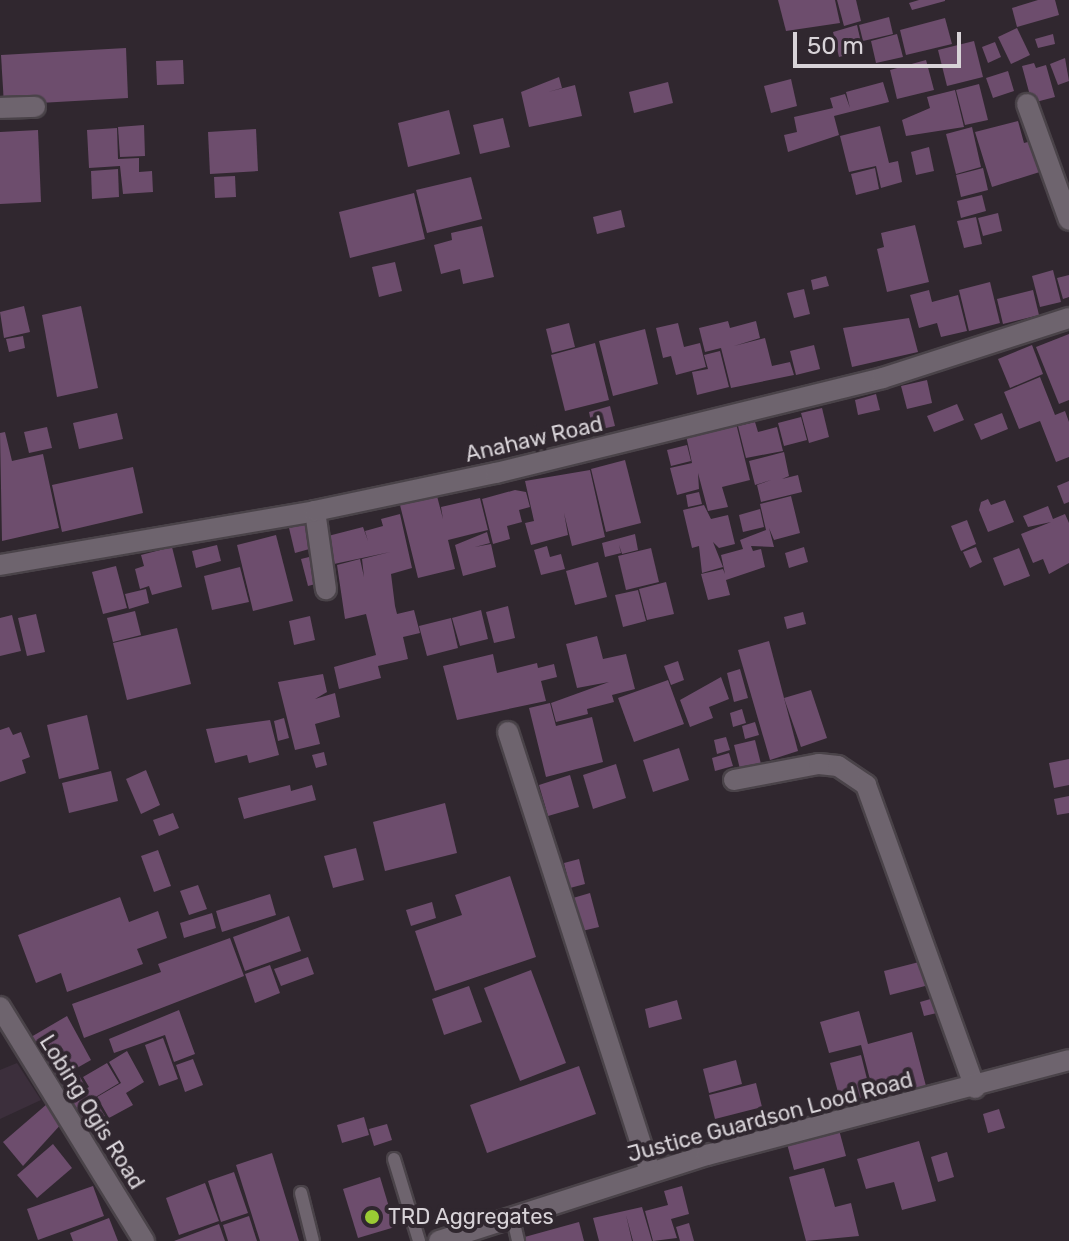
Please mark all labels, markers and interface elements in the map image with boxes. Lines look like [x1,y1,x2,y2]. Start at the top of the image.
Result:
scale bar [797,16,965,66]
text: 50 m [807,32,864,60]
street label: Anahaw Road [462,410,606,468]
street label: Lobing Ogis Road [34,1030,150,1194]
street label: Justice Guardson Lood Road [624,1066,916,1168]
place label: TRD Aggregates [388,1204,554,1230]
marker: TRD Aggregates [363,1208,381,1226]

